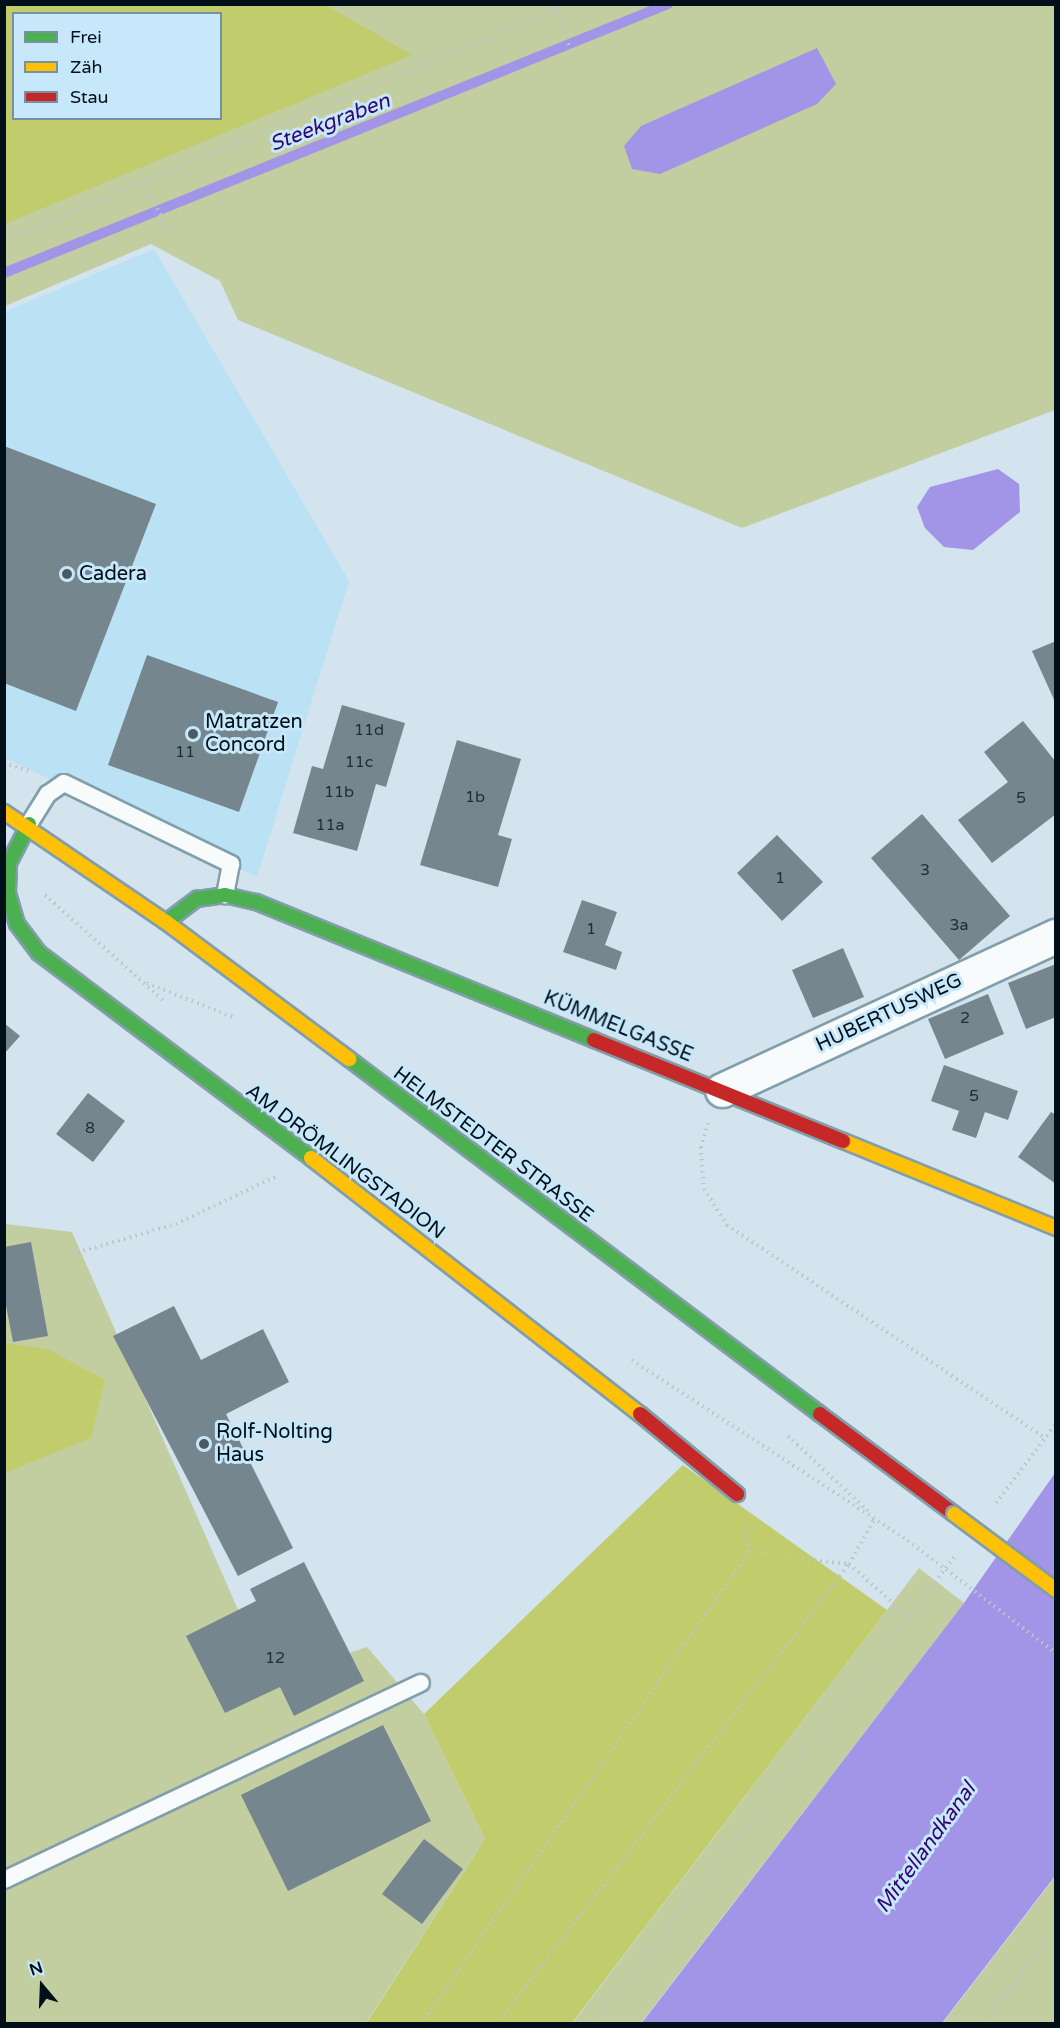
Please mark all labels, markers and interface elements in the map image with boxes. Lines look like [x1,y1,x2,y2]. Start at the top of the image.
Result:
legend [12,12,222,120]
text: Frei [70,26,102,48]
text: Zäh [70,56,103,78]
text: Stau [70,86,109,108]
water label: Steekgraben [266,89,394,157]
place label: Cadera [79,562,147,586]
marker: Cadera [60,567,74,581]
place label: Matratzen Concord [205,710,303,757]
house number: 11d [354,720,384,740]
marker: Matratzen Concord [186,727,200,741]
house number: 11 [175,742,195,762]
house number: 11c [345,752,373,772]
house number: 11b [324,782,354,802]
house number: 1b [465,787,485,807]
house number: 5 [1016,788,1026,808]
house number: 11a [315,815,345,835]
house number: 3 [920,860,930,880]
house number: 1 [775,868,785,888]
house number: 3a [949,915,969,935]
house number: 1 [586,919,596,939]
street label: HUBERTUSWEG [812,969,966,1057]
street label: KÜMMELGASSE [540,986,696,1068]
house number: 2 [960,1008,970,1028]
street label: HELMSTEDTER STRASSE [388,1062,598,1228]
street label: AM DRÖMLINGSTADION [241,1079,449,1245]
house number: 5 [969,1086,979,1106]
house number: 8 [85,1118,95,1138]
place label: Rolf-Nolting Haus [216,1420,333,1467]
marker: Rolf-Nolting Haus [197,1437,211,1451]
house number: 12 [265,1648,285,1668]
water label: Mittellandkanal [870,1778,982,1918]
north arrow [12,1956,72,2016]
text: N [27,1957,45,1981]

